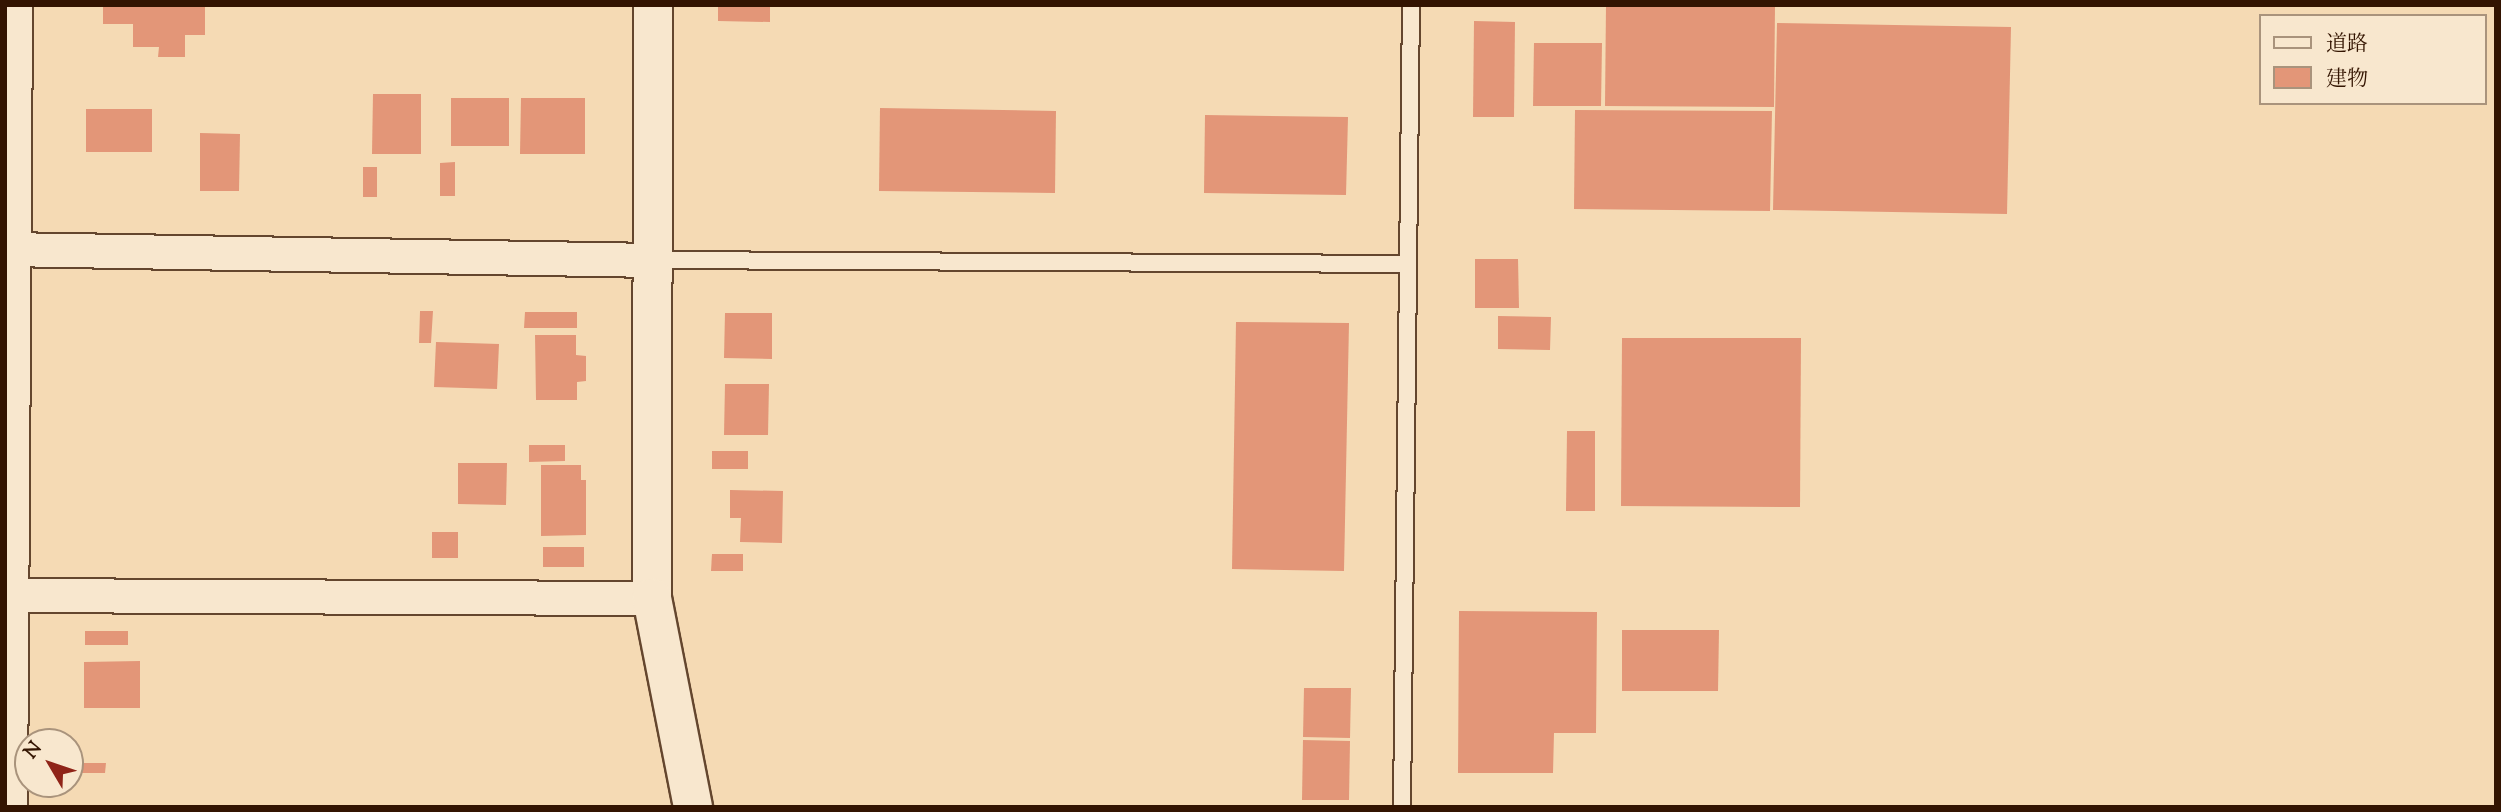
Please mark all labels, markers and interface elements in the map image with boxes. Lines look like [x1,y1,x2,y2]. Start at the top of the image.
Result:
legend [2260,14,2487,105]
text: 道路 [2326,30,2368,60]
text: 建物 [2326,65,2368,95]
north arrow [14,728,84,798]
text: N [19,736,49,765]

